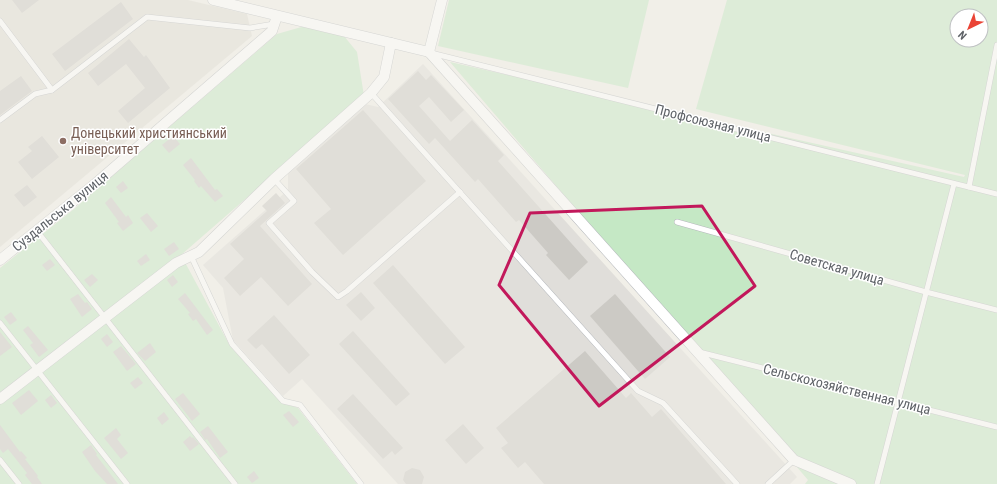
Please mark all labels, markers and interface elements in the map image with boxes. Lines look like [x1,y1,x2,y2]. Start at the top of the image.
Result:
north arrow [949,8,989,48]
text: N [955,28,969,42]
street label: Профсоюзная улица [653,101,773,145]
place label: Донецький християнський університет [71,125,227,157]
marker: Донецький християнський університет [58,136,68,146]
street label: Суздальська вулиця [9,167,111,255]
street label: Советская улица [788,246,886,288]
street label: Сельскохозяйственная улица [761,360,933,418]

